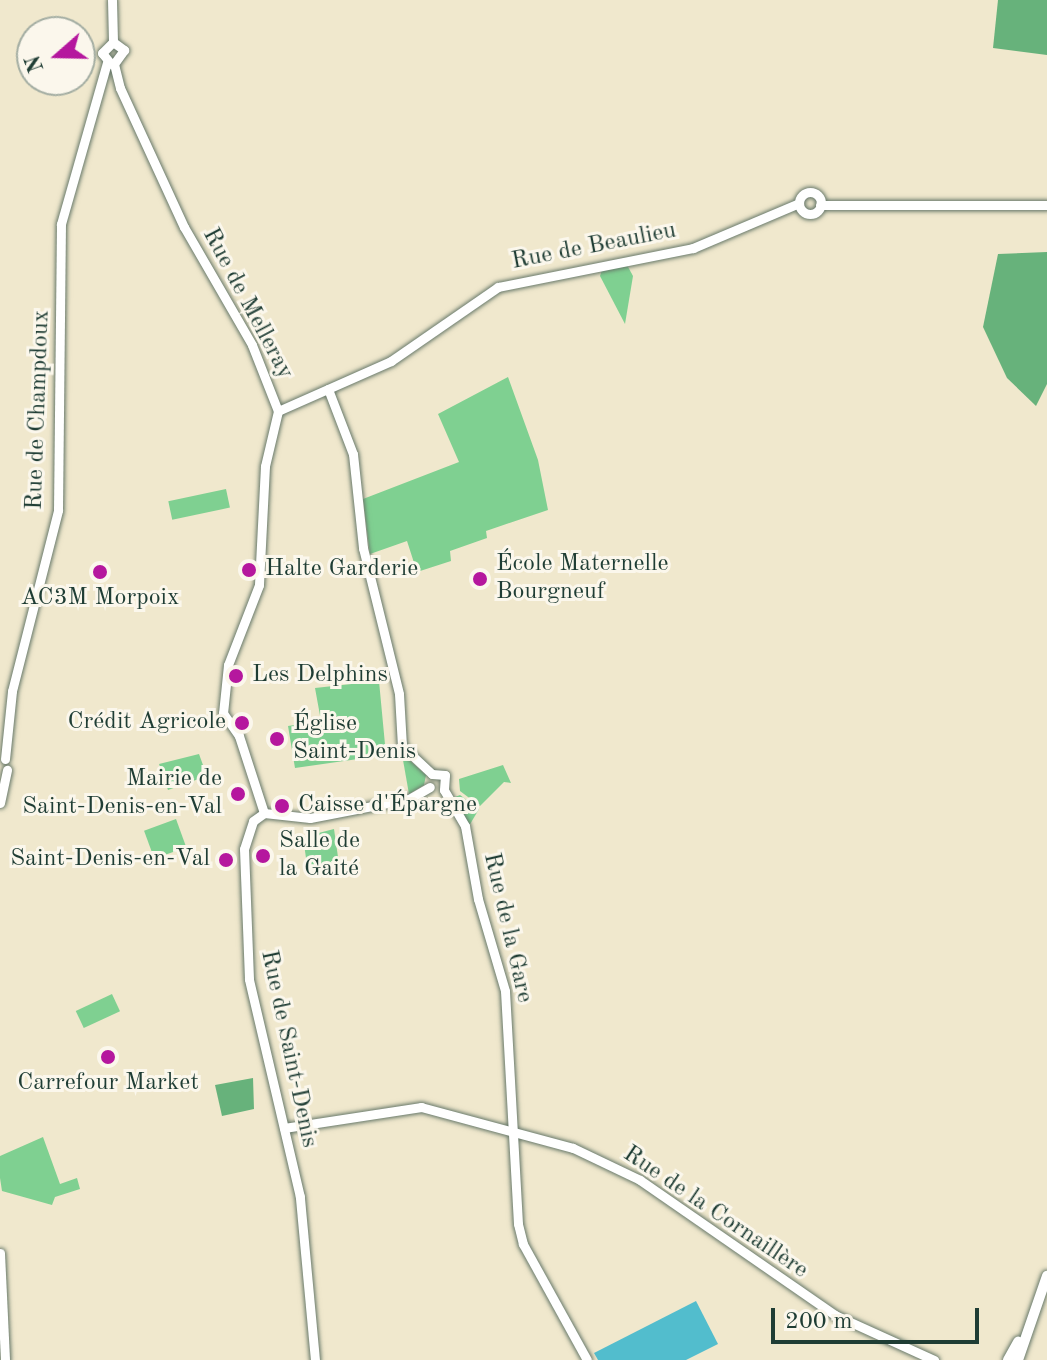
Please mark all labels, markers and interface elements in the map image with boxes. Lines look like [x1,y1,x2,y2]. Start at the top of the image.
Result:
north arrow [16,16,96,96]
text: N [22,52,49,75]
street label: Rue de Beaulieu [509,217,679,277]
street label: Rue de Melleray [195,223,299,385]
street label: Rue de Champdoux [21,309,57,511]
place label: École Maternelle Bourgneuf [496,551,668,607]
place label: Halte Garderie [265,556,418,584]
marker: Halte Garderie [240,561,258,579]
marker: AC3M Morpoix [91,563,109,581]
marker: École Maternelle Bourgneuf [471,570,489,588]
place label: AC3M Morpoix [20,585,180,613]
place label: Les Delphins [252,662,388,690]
marker: Les Delphins [227,667,245,685]
place label: Crédit Agricole [67,709,226,737]
place label: Église Saint-Denis [293,711,416,767]
marker: Crédit Agricole [233,714,251,732]
marker: Église Saint-Denis [268,730,286,748]
place label: Mairie de Saint-Denis-en-Val [22,766,222,822]
marker: Mairie de Saint-Denis-en-Val [229,785,247,803]
place label: Caisse d'Épargne [298,792,477,820]
marker: Caisse d'Épargne [273,797,291,815]
place label: Salle de la Gaité [279,828,360,884]
place label: Saint-Denis-en-Val [10,846,210,874]
marker: Salle de la Gaité [254,847,272,865]
street label: Rue de la Gare [476,850,538,1006]
marker: Saint-Denis-en-Val [217,851,235,869]
street label: Rue de Saint-Denis [253,948,323,1150]
marker: Carrefour Market [99,1048,117,1066]
place label: Carrefour Market [17,1070,199,1098]
street label: Rue de la Cornaillère [617,1140,813,1286]
scale bar [775,1292,983,1342]
text: 200 m [785,1310,853,1334]

